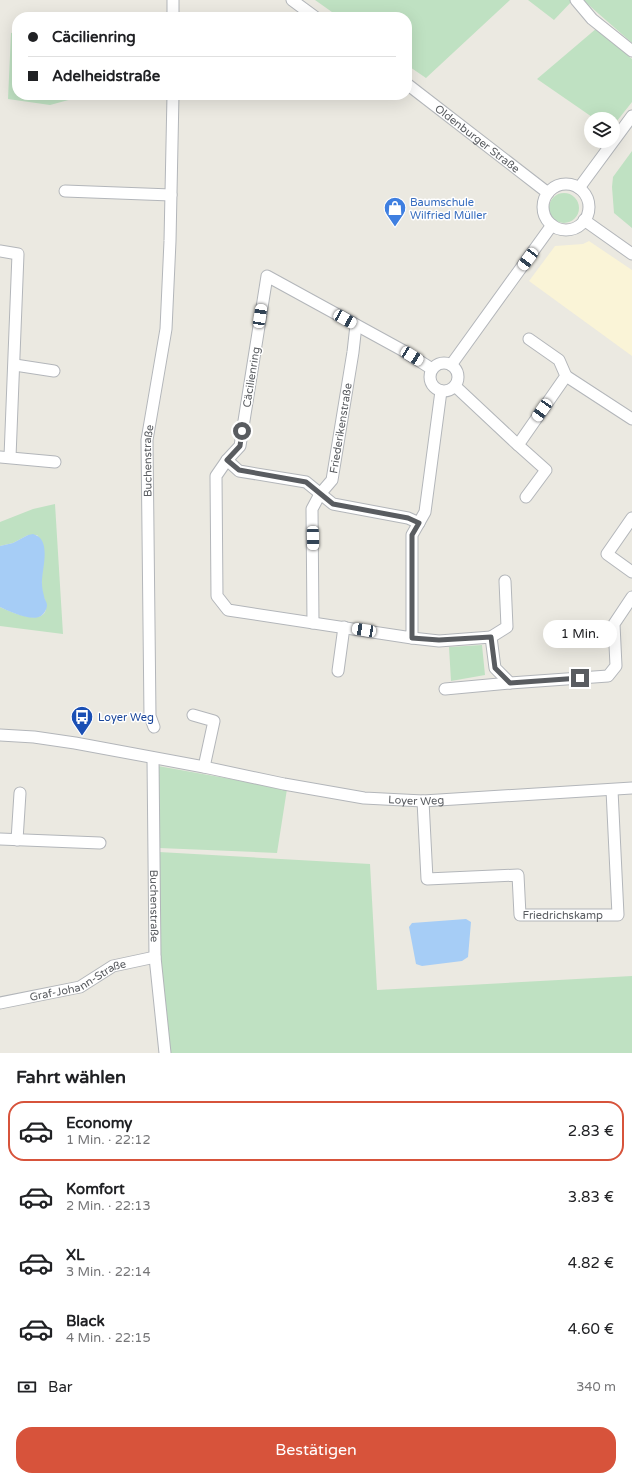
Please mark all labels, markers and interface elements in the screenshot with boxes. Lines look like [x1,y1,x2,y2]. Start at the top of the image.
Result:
text: Cäcilienring [52,28,136,46]
text: Adelheidstraße [52,67,160,85]
street label: Oldenburger Straße [432,102,522,176]
map controls [584,112,620,148]
button: layers [584,112,620,148]
shop icon: Baumschule Wilfried Müller [382,195,408,228]
place label: Baumschule Wilfried Müller [410,196,488,222]
car [516,246,540,272]
car [252,303,268,329]
car [332,308,358,330]
car [399,345,425,367]
street label: Cäcilienring [240,346,263,408]
street label: Friederikenstraße [327,382,355,474]
car [530,397,554,423]
route start [233,422,251,440]
street label: Buchenstraße [141,424,157,497]
car [307,526,319,550]
callout: 1 Min. [543,620,617,648]
car [351,622,377,638]
text: 1 Min. [561,626,599,642]
route end [571,669,589,687]
bus stop icon: Loyer Weg [69,704,95,737]
place label: Loyer Weg [98,711,154,724]
street label: Loyer Weg [388,793,445,808]
street label: Buchenstraße [147,870,161,942]
street label: Friedrichskamp [522,909,603,922]
street label: Graf-Johann-Straße [28,957,127,1004]
text: Fahrt wählen [16,1066,126,1088]
icon: car [18,1113,54,1149]
text: Economy [66,1114,132,1132]
text: 2.83 € [568,1122,614,1140]
text: 1 Min. · 22:12 [66,1132,151,1148]
icon: car [18,1179,54,1215]
text: Komfort [66,1180,125,1198]
text: 3.83 € [568,1188,614,1206]
text: 2 Min. · 22:13 [66,1198,151,1214]
icon: car [18,1245,54,1281]
text: XL [66,1246,85,1264]
text: 4.82 € [568,1254,614,1272]
text: 3 Min. · 22:14 [66,1264,151,1280]
icon: car [18,1311,54,1347]
text: Black [66,1312,105,1330]
text: 4.60 € [568,1320,614,1338]
text: 4 Min. · 22:15 [66,1330,151,1346]
icon: cash [16,1376,38,1398]
text: Bar [48,1378,73,1396]
text: 340 m [576,1379,616,1395]
button: Bestätigen [16,1427,616,1473]

